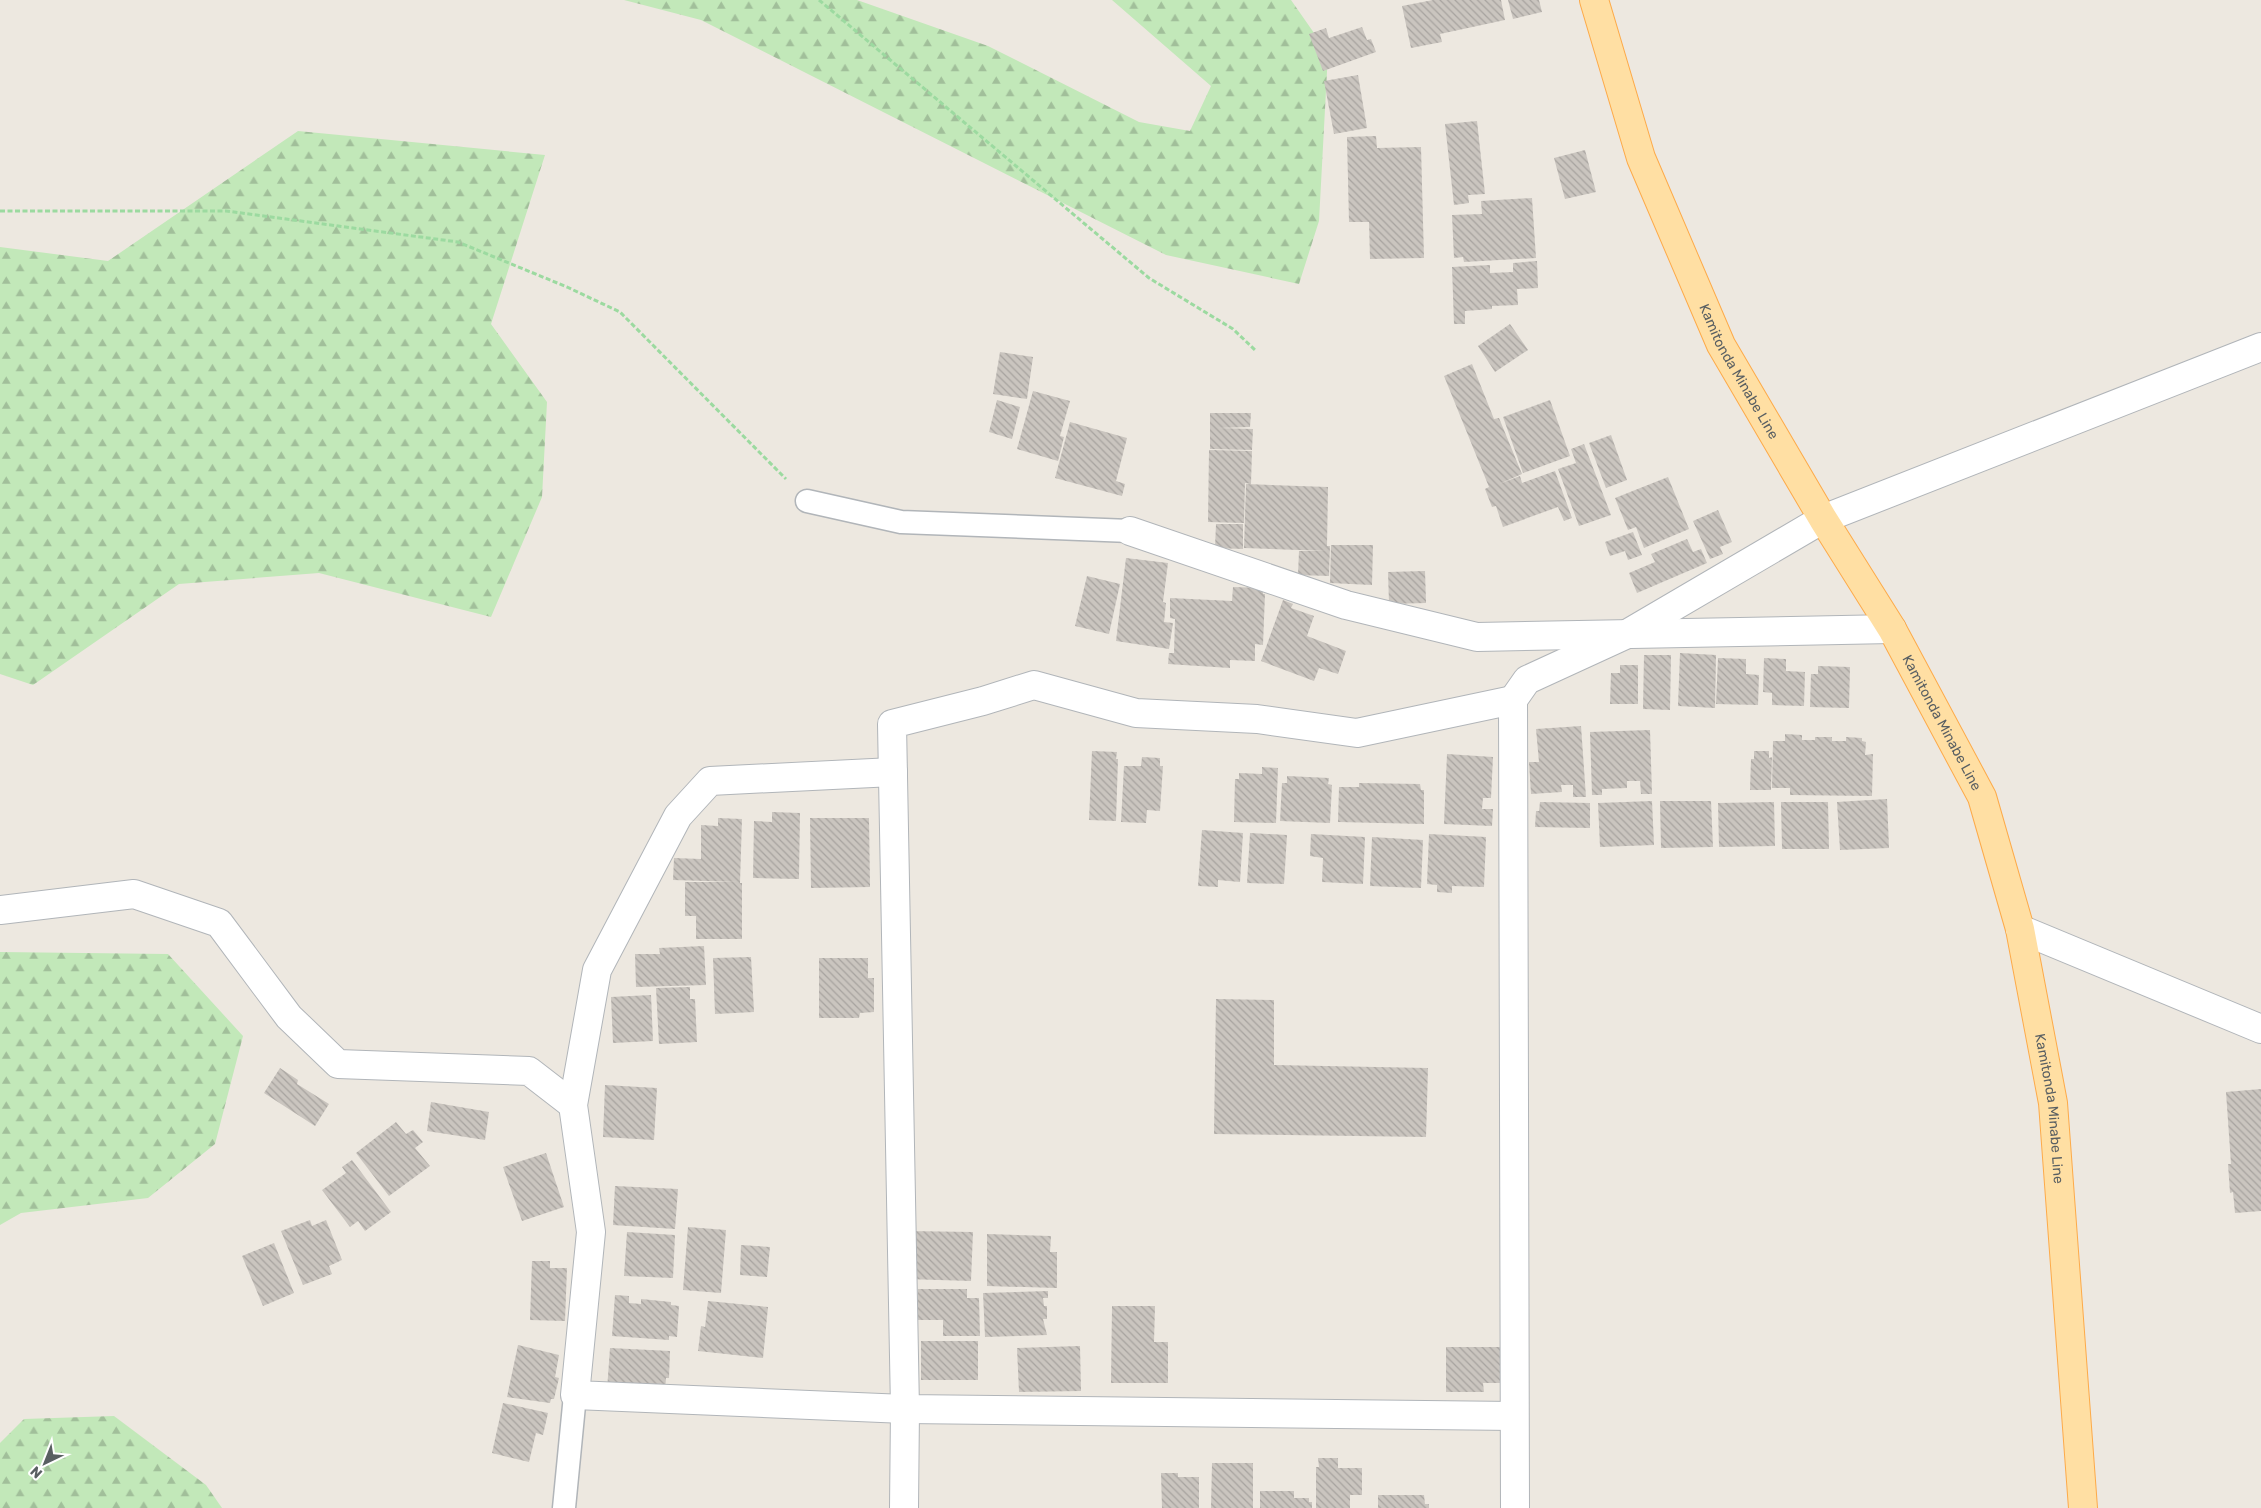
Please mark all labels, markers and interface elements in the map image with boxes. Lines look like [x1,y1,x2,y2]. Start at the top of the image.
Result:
street label: Kamitonda Minabe Line [1696,301,1783,442]
street label: Kamitonda Minabe Line [1899,652,1985,794]
street label: Kamitonda Minabe Line [2032,1032,2067,1184]
north arrow [20,1438,70,1488]
text: N [27,1462,46,1482]

